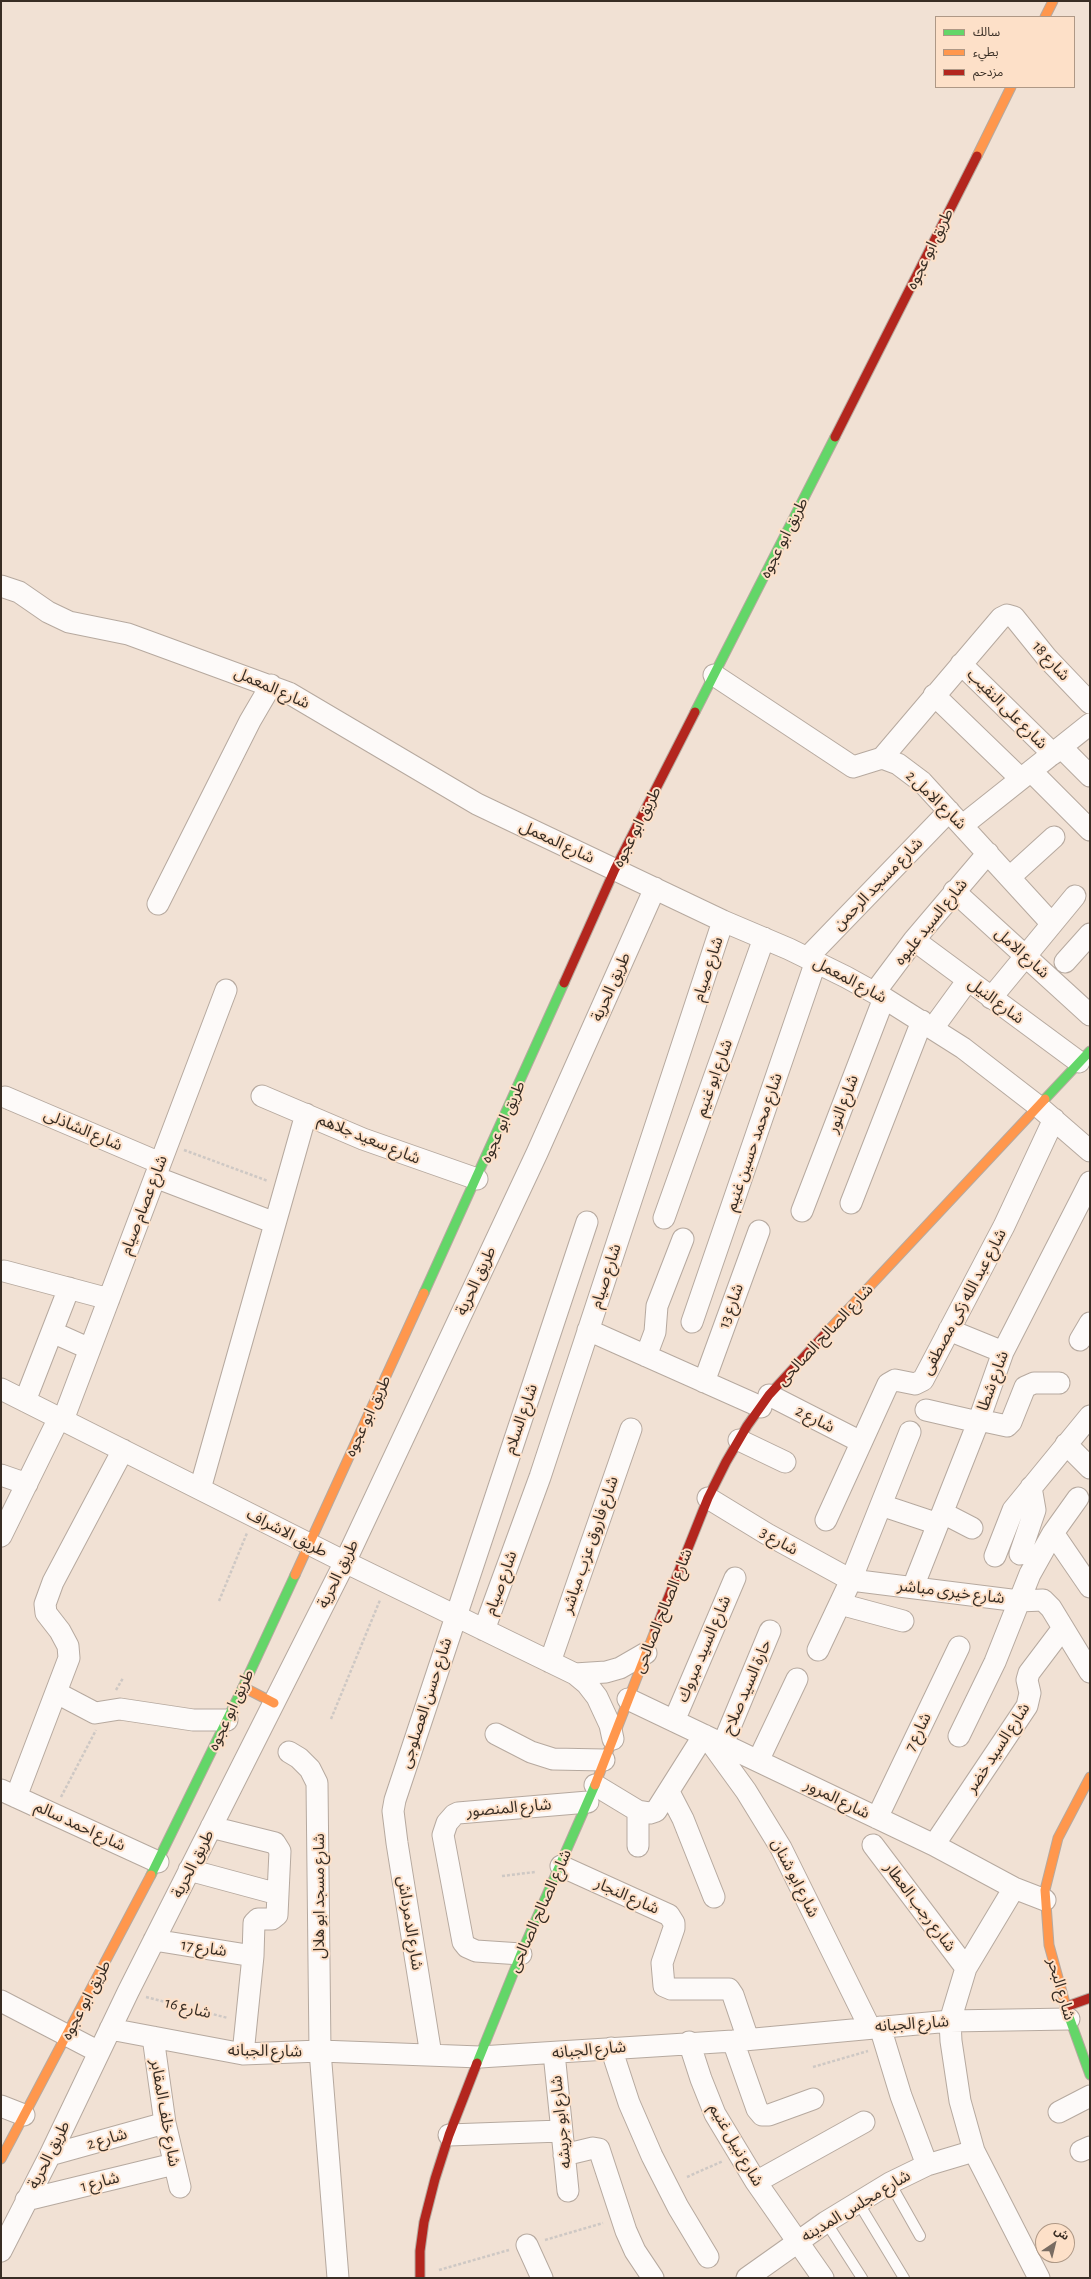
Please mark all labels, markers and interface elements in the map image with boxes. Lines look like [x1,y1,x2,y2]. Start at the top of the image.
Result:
legend [935,16,1075,88]
text: سالك [973,26,1000,38]
text: بطيء [973,46,999,58]
text: مزدحم [973,66,1003,78]
street label: طريق ابو عجوه [902,205,958,293]
street label: طريق ابو عجوه [756,495,812,581]
street label: شارع 18 [1028,637,1074,685]
street label: شارع المعمل [231,663,313,713]
street label: شارع على النقيب [963,665,1051,753]
street label: شارع الامل 2 [902,766,970,834]
street label: طريق ابو عجوه [609,784,665,870]
street label: شارع المعمل [517,816,597,868]
street label: شارع مسجد الرحمن [829,834,927,934]
street label: شارع السيد عليوه [890,875,972,969]
street label: شارع الامل [991,923,1053,983]
street label: شارع صيام [689,934,727,1004]
street label: طريق الحرية [587,949,635,1025]
street label: شارع المعمل [810,953,890,1007]
street label: شارع النيل [964,974,1028,1028]
street label: شارع ابو غنيم [691,1037,737,1119]
street label: شارع محمد حسين غنيم [721,1071,787,1213]
street label: شارع النور [823,1072,863,1136]
street label: طريق ابو عجوه [476,1078,530,1166]
street label: شارع الشاذلى [41,1105,125,1155]
street label: شارع سعيد جلاهم [315,1110,423,1168]
street label: شارع عصام صيام [116,1153,172,1257]
street label: شارع عبد الله زكى مصطفى [917,1226,1011,1378]
street label: شارع صيام [587,1241,625,1311]
street label: طريق الحرية [452,1244,500,1318]
street label: شارع الصالح الصالحى [773,1280,877,1390]
street label: شارع 13 [714,1281,748,1331]
street label: شارع شطا [973,1348,1013,1414]
street label: طريق ابو عجوه [341,1372,395,1460]
street label: شارع السلام [500,1381,542,1457]
street label: شارع 2 [792,1401,838,1437]
street label: شارع فاروق عزب مباشر [557,1474,623,1616]
street label: طريق الاشراف [243,1504,331,1562]
street label: شارع 3 [757,1523,801,1559]
street label: طريق الحرية [313,1537,363,1611]
street label: شارع الصالح الصالحى [629,1546,697,1676]
street label: شارع صيام [481,1548,521,1618]
street label: شارع خيرى مباشر [896,1576,1006,1608]
street label: شارع السيد مبروك [673,1593,735,1705]
street label: شارع حسن العصلوجى [396,1635,456,1771]
street label: حارة السيد صلاح [718,1637,776,1737]
street label: طريق ابو عجوه [204,1666,258,1754]
street label: شارع السيد خضر [962,1699,1034,1797]
street label: شارع 7 [900,1710,936,1754]
street label: شارع المرور [801,1775,873,1823]
street label: شارع المنصور [466,1795,552,1821]
street label: شارع احمد سالم [32,1797,128,1855]
street label: طريق الحرية [168,1827,218,1901]
street label: شارع مسجد ابو هلال [309,1833,329,1959]
street label: شارع ابو شنان [767,1835,823,1921]
street label: شارع الصالح الصالحى [504,1846,576,1976]
street label: شارع رجب العطار [880,1859,960,1955]
street label: شارع النجار [592,1873,662,1919]
street label: شارع الدمرداش [393,1874,427,1972]
street label: شارع 17 [180,1935,228,1961]
street label: شارع البحر [1043,1956,1079,2022]
street label: طريق ابو عجوه [57,1957,115,2043]
street label: شارع 16 [163,1993,213,2023]
street label: شارع الجبانه [874,2012,950,2036]
street label: شارع الجبانه [551,2037,627,2063]
street label: شارع الجبانه [228,2041,302,2061]
street label: شارع خلف المقابر [146,2058,184,2168]
street label: شارع ابو جريشه [547,2074,575,2170]
street label: شارع نبيل غنيم [705,2100,767,2190]
street label: طريق الحرية [24,2118,74,2192]
street label: شارع 2 [85,2124,129,2154]
street label: شارع مجلس المدينه [798,2166,914,2246]
street label: شارع 1 [79,2168,121,2196]
north arrow [1035,2223,1075,2263]
text: ش [1052,2225,1071,2242]

